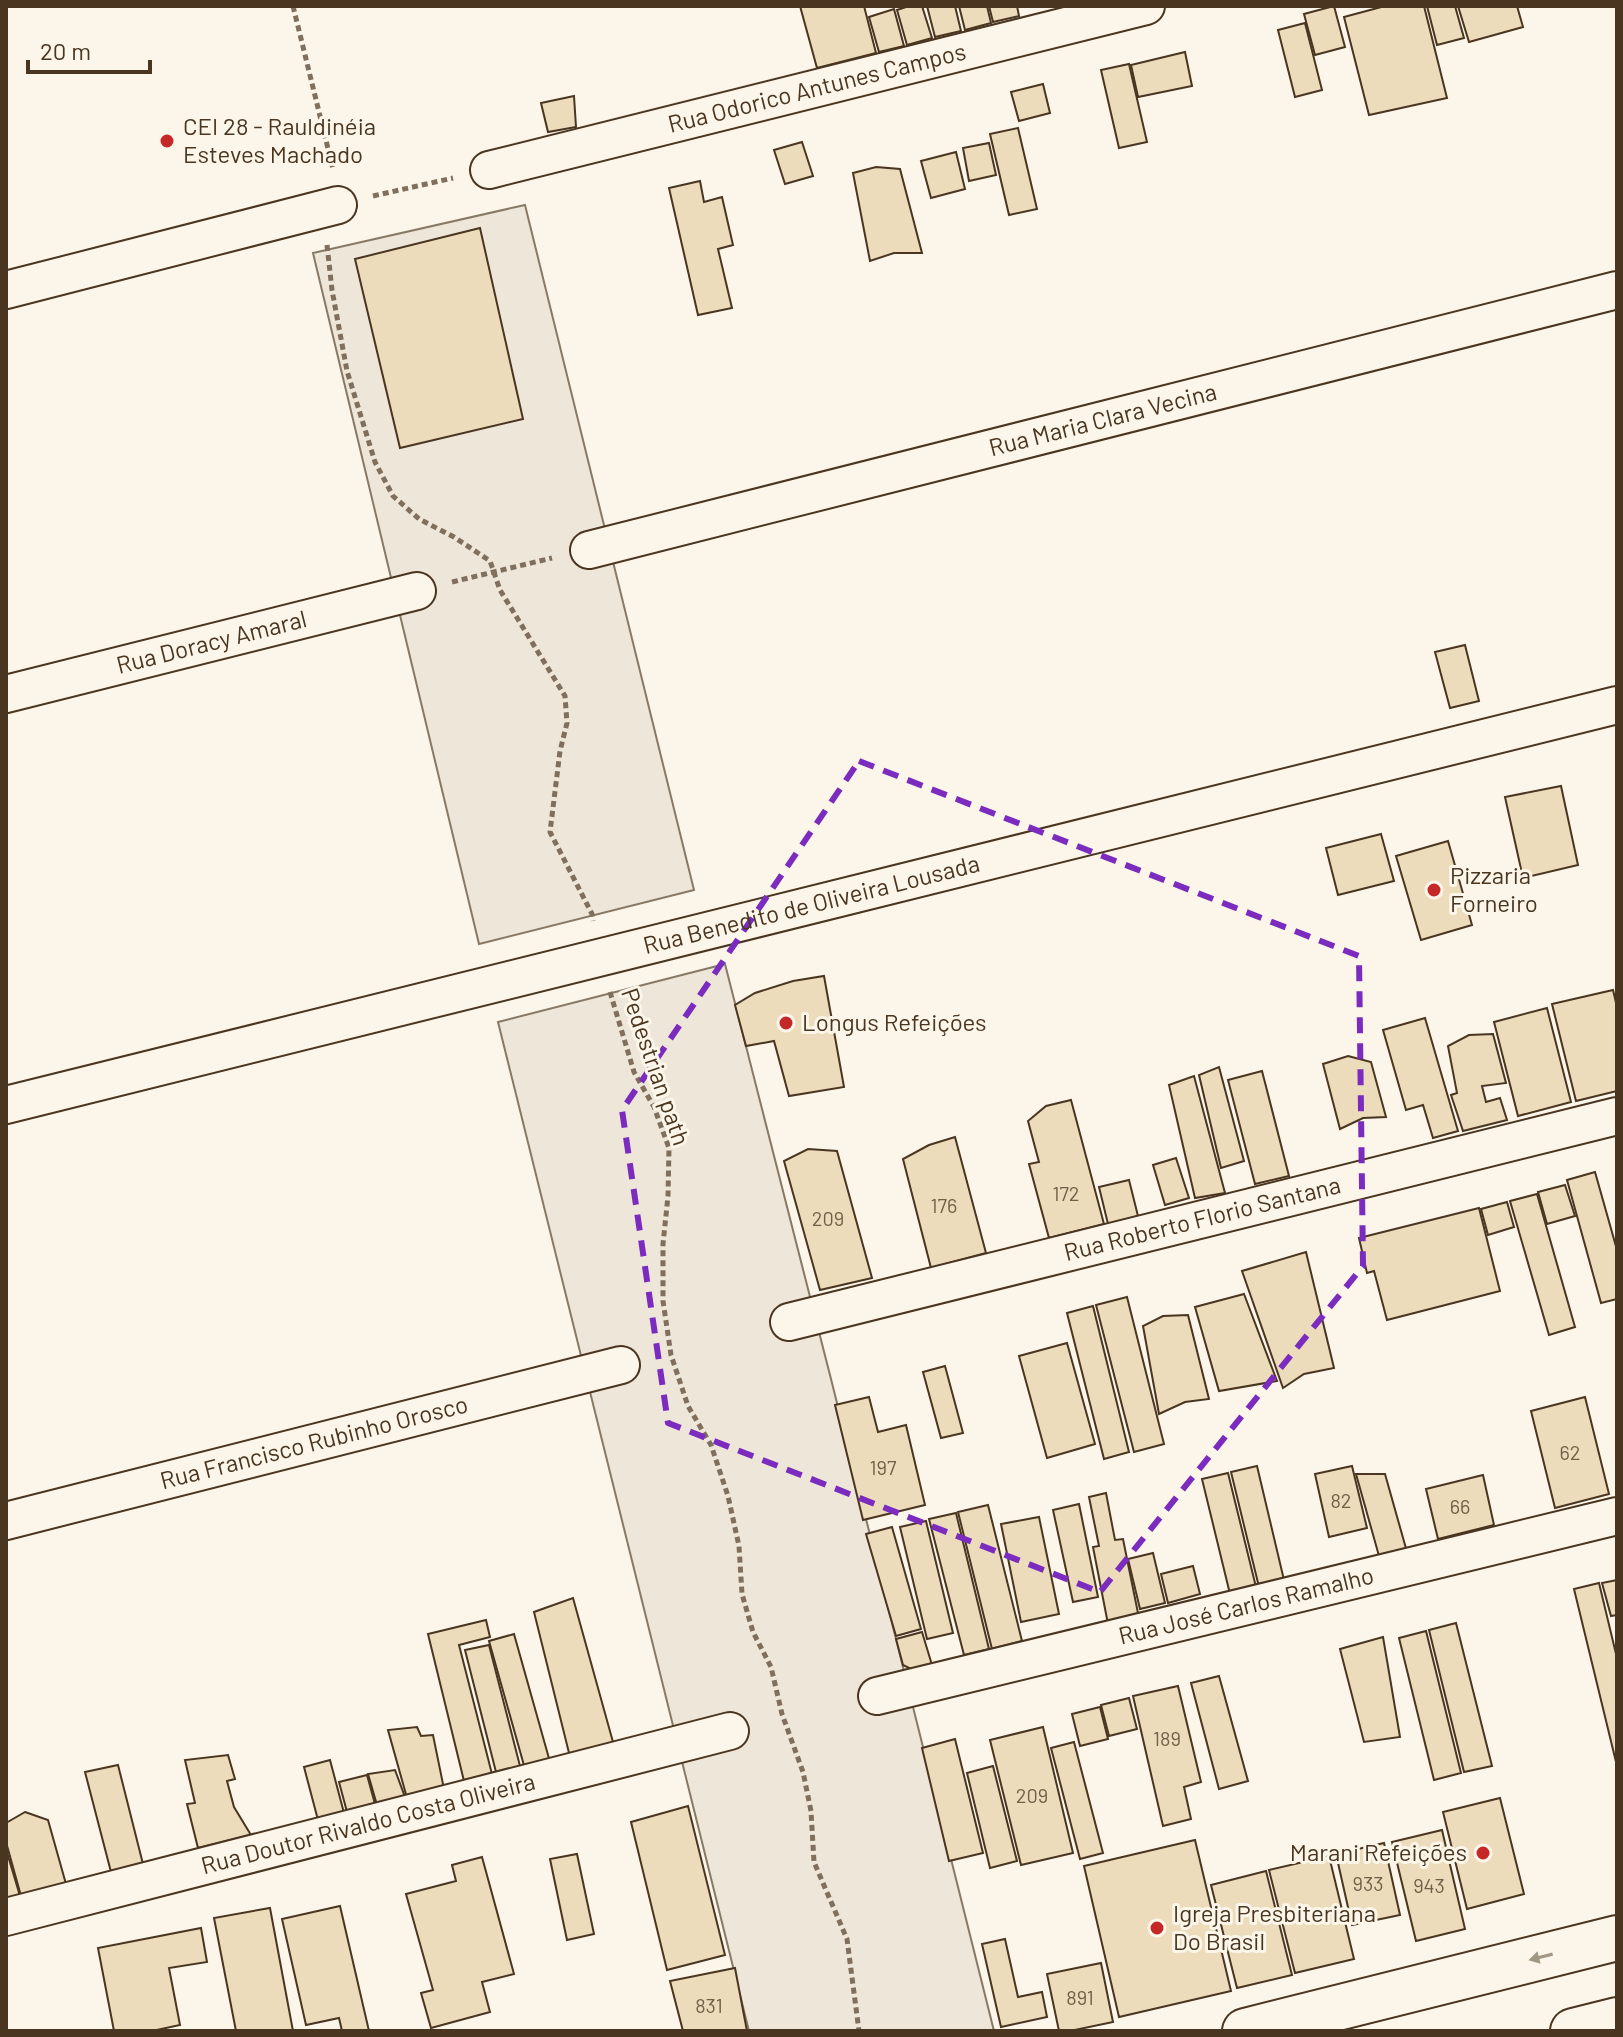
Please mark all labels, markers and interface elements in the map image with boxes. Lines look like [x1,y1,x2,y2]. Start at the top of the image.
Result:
scale bar [28,24,150,74]
text: 20 m [40,36,91,65]
street label: Rua Odorico Antunes Campos [665,36,969,138]
place label: CEI 28 - Rauldinéia Esteves Machado [183,111,376,168]
marker: CEI 28 - Rauldinéia Esteves Machado [158,132,176,150]
street label: Rua Maria Clara Vecina [986,376,1219,461]
street label: Rua Doracy Amaral [113,603,309,679]
street label: Rua Benedito de Oliveira Lousada [640,848,982,959]
place label: Pizzaria Forneiro [1450,860,1538,917]
marker: Pizzaria Forneiro [1425,881,1443,899]
street label: Pedestrian path [616,984,697,1149]
place label: Longus Refeições [802,1007,987,1036]
marker: Longus Refeições [777,1014,795,1032]
street label: Rua Roberto Florio Santana [1061,1169,1343,1266]
house number: 172 [1052,1181,1080,1205]
house number: 176 [931,1193,957,1217]
house number: 209 [812,1206,844,1230]
street label: Rua Francisco Rubinho Orosco [157,1388,471,1494]
house number: 62 [1559,1440,1581,1464]
house number: 197 [870,1455,897,1479]
house number: 82 [1330,1488,1352,1512]
house number: 66 [1450,1494,1470,1518]
street label: Rua José Carlos Ramalho [1115,1560,1376,1650]
house number: 189 [1153,1726,1181,1750]
street label: Rua Doutor Rivaldo Costa Oliveira [198,1766,538,1879]
house number: 209 [1016,1783,1048,1807]
place label: Marani Refeições [1290,1837,1467,1866]
marker: Marani Refeições [1474,1844,1492,1862]
house number: 933 [1352,1871,1384,1895]
house number: 943 [1413,1873,1445,1897]
place label: Igreja Presbiteriana Do Brasil [1173,1898,1376,1955]
marker: Igreja Presbiteriana Do Brasil [1148,1919,1166,1937]
one-way arrow [1529,1951,1554,1963]
house number: 891 [1066,1985,1094,2009]
house number: 831 [695,1993,723,2017]

